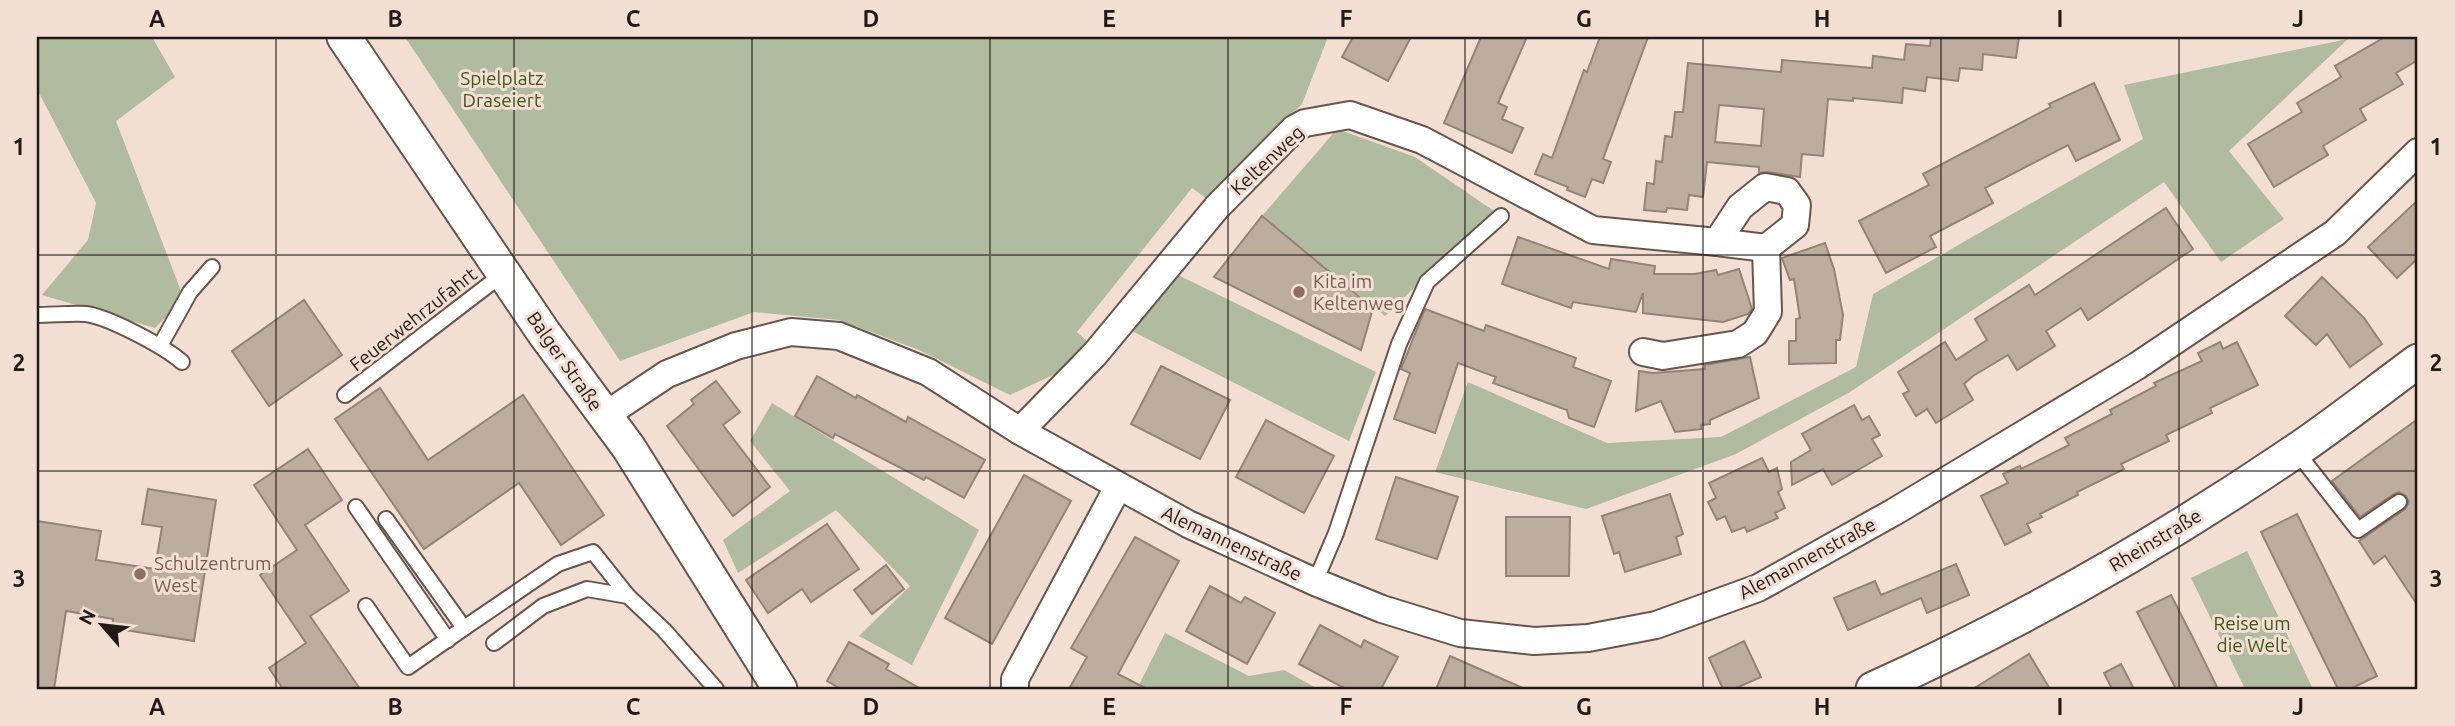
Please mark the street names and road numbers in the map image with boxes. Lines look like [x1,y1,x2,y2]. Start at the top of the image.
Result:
street label: Keltenweg [1226,121,1308,199]
street label: Feuerwehrzufahrt [345,262,481,375]
street label: Balger Straße [523,307,607,415]
street label: Alemannenstraße [1159,501,1305,585]
street label: Rheinstraße [2105,504,2205,576]
street label: Alemannenstraße [1735,513,1879,603]

